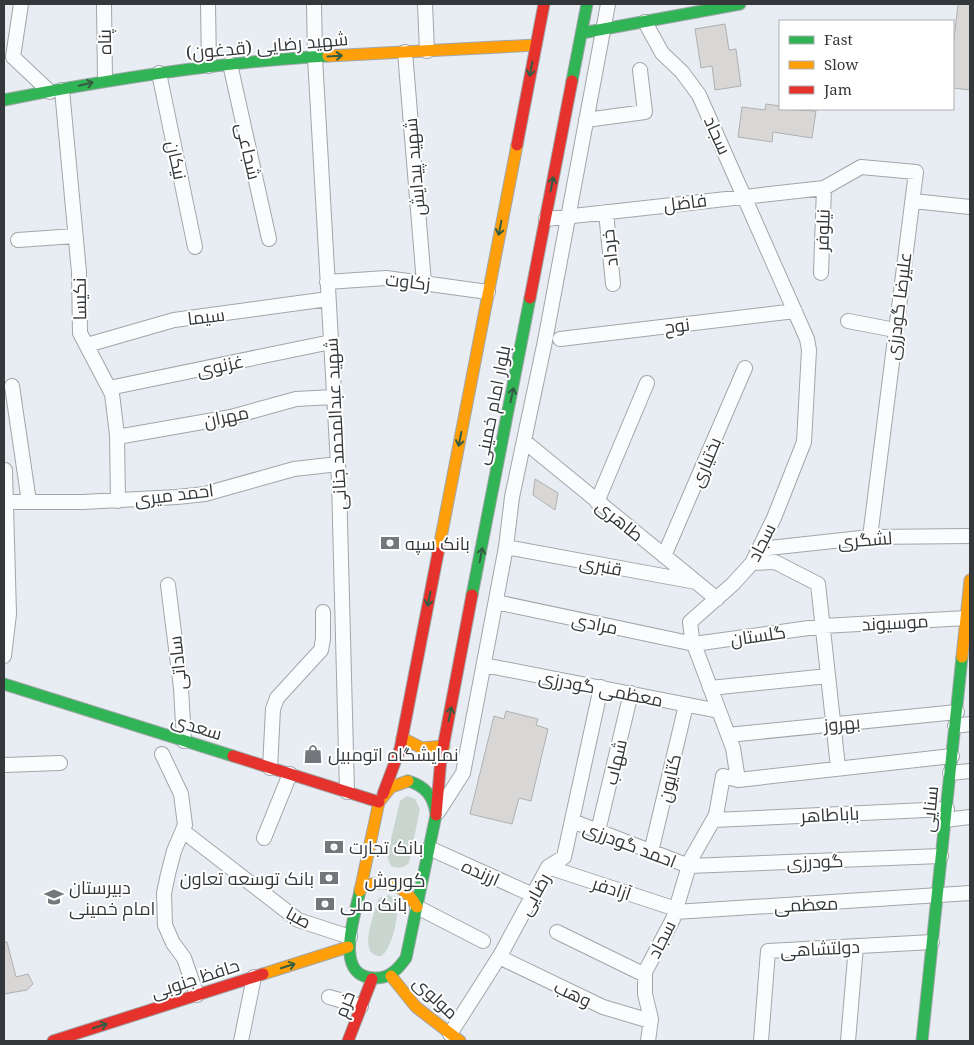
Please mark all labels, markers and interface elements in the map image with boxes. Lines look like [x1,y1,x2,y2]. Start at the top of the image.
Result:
legend [779,20,954,110]
street label: (قدغون) شهید رضایی [185,26,349,64]
street label: پناه [92,29,117,55]
text: Fast [824,29,853,49]
one-way arrow [327,51,343,60]
text: Slow [824,54,858,74]
one-way arrow [526,60,536,76]
one-way arrow [77,79,93,88]
text: Jam [823,79,852,99]
street label: سجاد [699,112,737,158]
street label: شهید پیدایش [398,117,431,217]
street label: شجاعی [231,120,267,182]
street label: نیکان [161,138,193,182]
one-way arrow [548,177,558,193]
street label: فاضل [662,187,708,217]
street label: نیلوفر [809,208,835,253]
one-way arrow [495,220,505,236]
street label: خرداد [595,228,623,268]
street label: علیرضا گودرزی [879,251,917,361]
street label: زکاوت [384,267,432,295]
street label: نکیسا [67,277,91,321]
street label: سیما [186,302,226,330]
street label: نوح [663,312,691,339]
street label: شهید عبدالمحمد جنانی [319,337,351,511]
street label: بلوار امام خمینی [469,343,516,467]
street label: غزنوی [194,348,246,382]
one-way arrow [508,388,517,404]
street label: مهران [201,400,251,432]
one-way arrow [454,431,464,447]
street label: بختیاری [684,433,726,491]
street label: احمد میری [133,477,215,511]
street label: طاهری [591,494,649,546]
street label: سجاد [741,519,781,565]
street label: لشگری [837,525,893,553]
place label: بانک سپه [405,531,470,555]
bank icon: بانک سپه [379,532,401,554]
one-way arrow [476,547,486,563]
street label: قنبری [578,549,624,581]
one-way arrow [424,591,433,607]
street label: مرادی [570,606,620,640]
street label: موسیوند [861,608,929,636]
street label: گلستان [729,619,787,651]
street label: ساداتی [162,635,192,691]
street label: معظمی گودرزی [537,664,665,712]
street label: سعدی [169,707,225,745]
one-way arrow [445,707,455,723]
street label: بهروز [822,709,861,737]
street label: شهاب [598,737,632,787]
place label: نمایشگاه اتومبیل [328,742,459,766]
shop icon: نمایشگاه اتومبیل [302,743,324,765]
street label: کتایون [652,751,686,805]
street label: سنایی [915,785,943,833]
street label: باباطاهر [799,800,860,828]
street label: احمد گودرزی [580,815,680,873]
place label: بانک تجارت [349,835,423,859]
bank icon: بانک تجارت [323,836,345,858]
street label: گودرزی [786,848,844,874]
street label: ارزنده [458,853,504,891]
place label: بانک توسعه تعاون [180,866,314,890]
bank icon: بانک توسعه تعاون [318,867,340,889]
district label: کوروش [364,867,426,893]
street label: رضایی [512,868,556,920]
street label: آزادفر [589,870,635,906]
place label: دبیرستان امام خمینی [69,875,155,921]
school or university icon: دبیرستان امام خمینی [43,886,65,908]
street label: معظمی [773,890,839,918]
place label: بانک ملی [340,892,407,916]
bank icon: بانک ملی [314,893,336,915]
street label: صبا [282,900,316,934]
street label: سجاد [641,916,681,962]
street label: دولتشاهی [780,934,860,962]
street label: حافظ جنوبی [148,952,242,1004]
one-way arrow [279,961,295,971]
street label: مولوی [408,970,464,1024]
street label: وهب [550,974,596,1012]
street label: خرم [328,987,361,1021]
one-way arrow [91,1021,107,1031]

